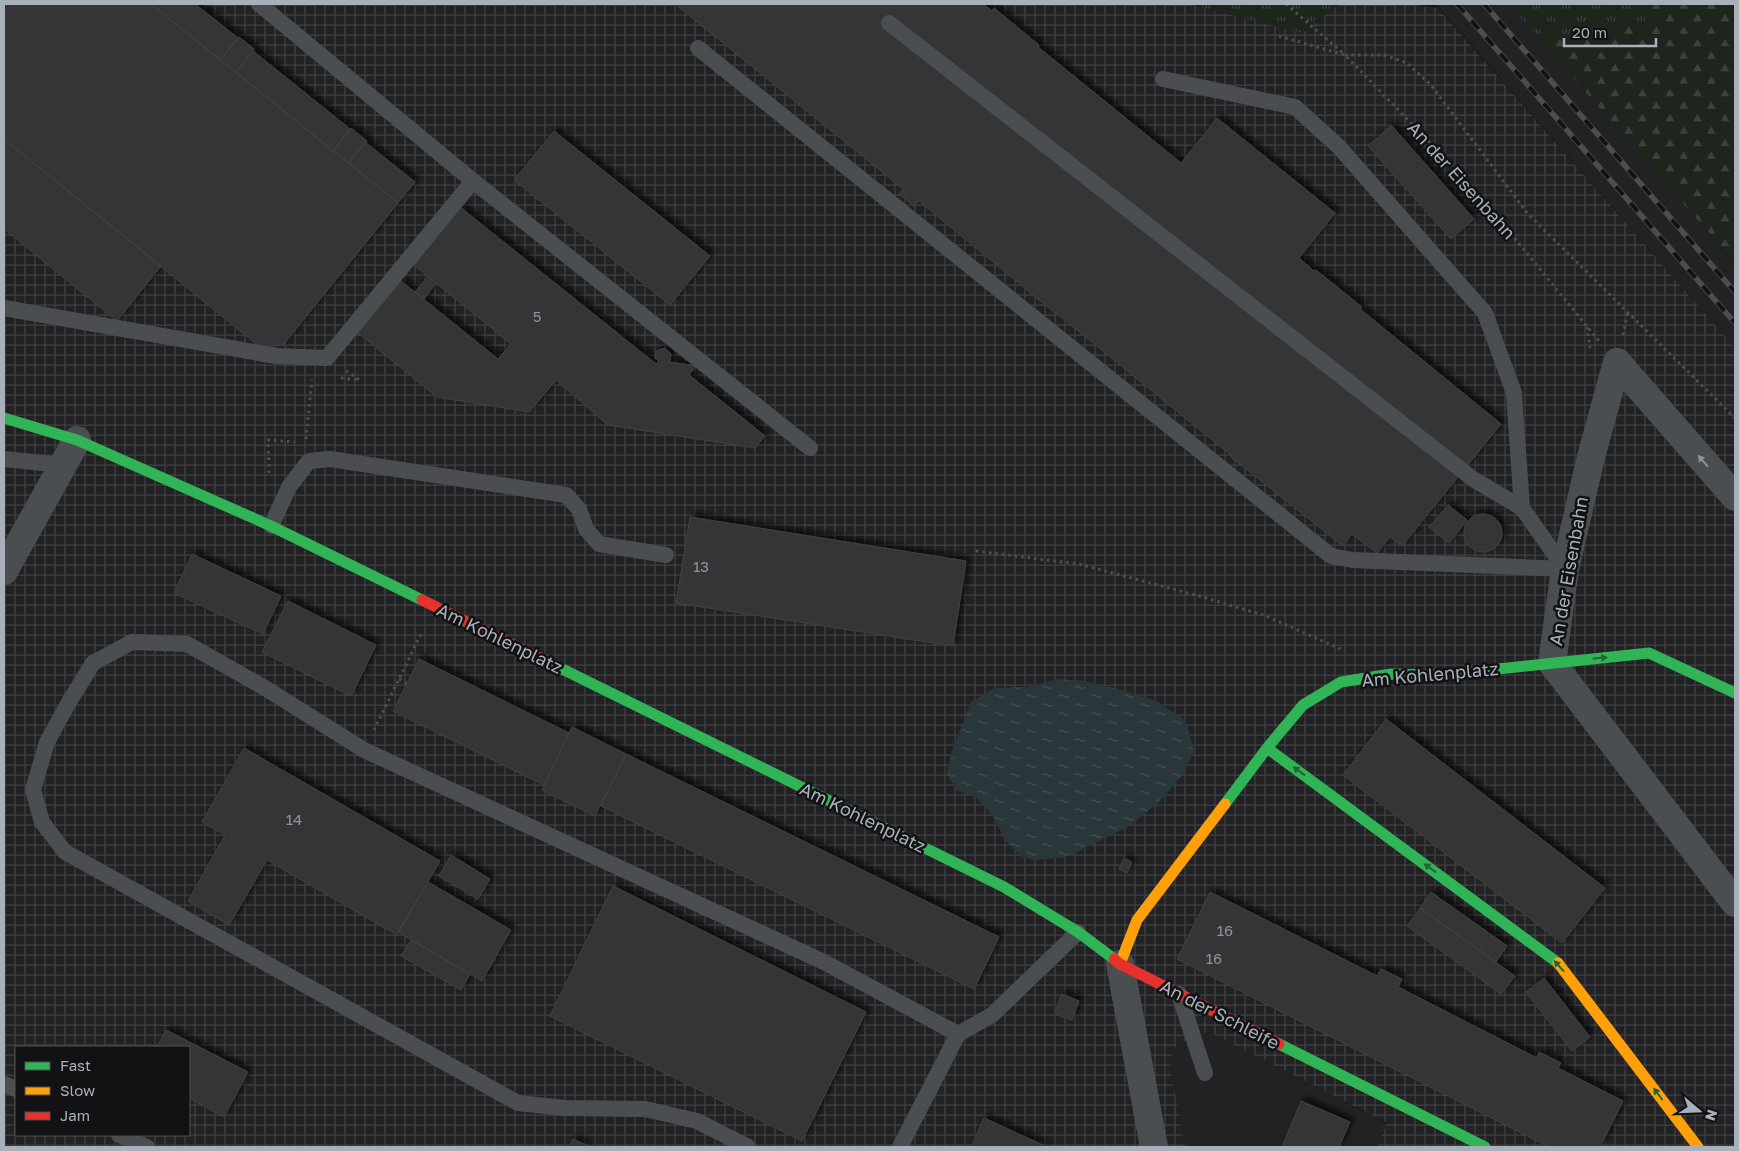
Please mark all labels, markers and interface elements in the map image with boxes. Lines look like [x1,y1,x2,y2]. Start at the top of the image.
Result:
scale bar [1564,15,1656,47]
text: 20 m [1572,23,1607,41]
street label: An der Eisenbahn [1403,117,1521,243]
house number: 5 [533,307,541,325]
one-way arrow [1697,455,1709,467]
street label: An der Eisenbahn [1544,495,1592,647]
house number: 13 [693,557,709,575]
street label: Am Kohlenplatz [434,598,566,678]
one-way arrow [1592,654,1608,662]
street label: Am Kohlenplatz [1361,657,1499,691]
one-way arrow [1293,766,1306,777]
street label: Am Kohlenplatz [797,777,929,857]
house number: 14 [286,810,302,828]
one-way arrow [1423,863,1437,873]
house number: 16 [1217,921,1233,939]
house number: 16 [1206,949,1222,967]
one-way arrow [1553,960,1565,972]
street label: An der Schleife [1157,975,1283,1053]
legend [15,1046,190,1136]
text: Fast [60,1056,91,1074]
text: Slow [60,1081,95,1099]
north arrow [1674,1086,1724,1136]
one-way arrow [1653,1088,1663,1101]
text: Jam [60,1106,90,1124]
text: N [1702,1108,1722,1123]

